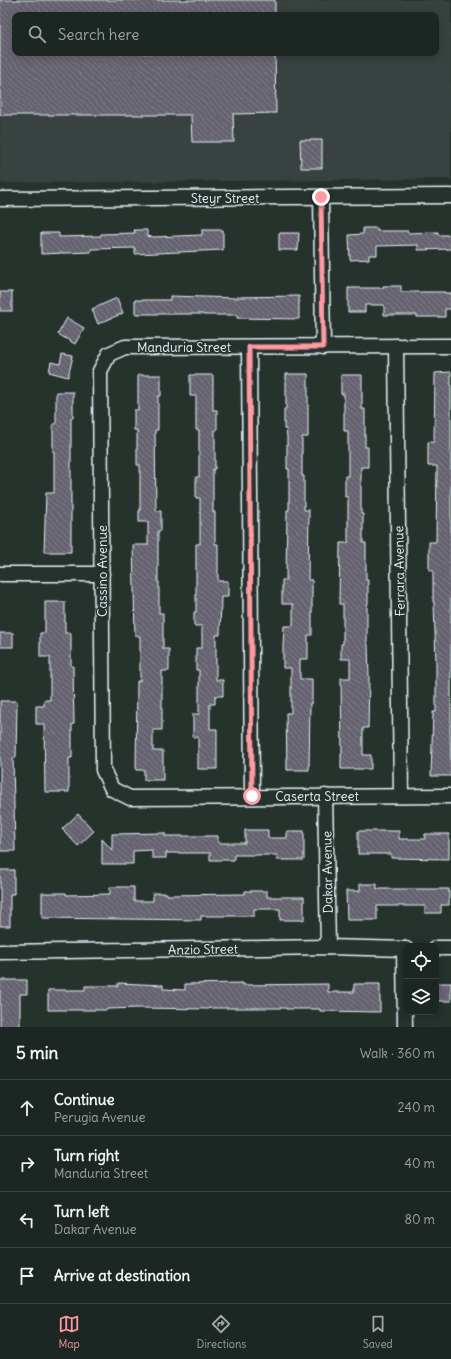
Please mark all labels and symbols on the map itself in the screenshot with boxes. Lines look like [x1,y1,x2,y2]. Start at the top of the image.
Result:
route end [312,188,330,206]
street label: Steyr Street [191,190,260,207]
street label: Manduria Street [137,339,232,356]
street label: Cassino Avenue [94,525,111,617]
street label: Ferrara Avenue [390,525,409,617]
route start [243,787,261,805]
street label: Caserta Street [275,788,359,805]
street label: Dakar Avenue [318,831,337,913]
street label: Anzio Street [168,940,239,959]

